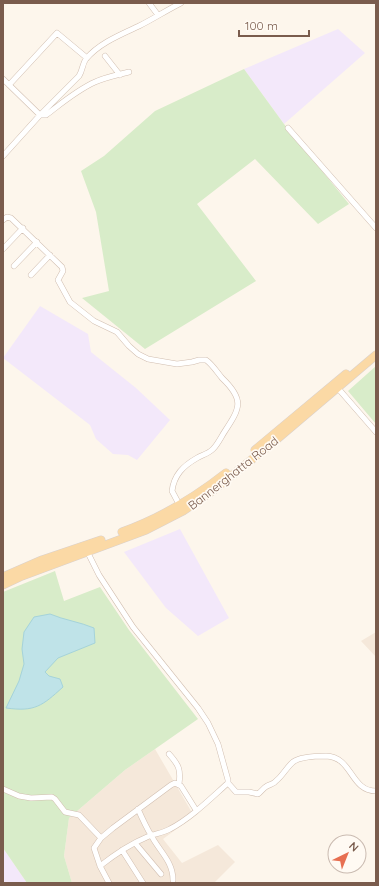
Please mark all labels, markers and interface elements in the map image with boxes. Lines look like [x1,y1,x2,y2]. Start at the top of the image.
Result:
scale bar [239,12,309,38]
text: 100 m [245,18,278,33]
street label: Bannerghatta Road [185,433,281,513]
north arrow [327,834,367,874]
text: N [346,839,362,855]

